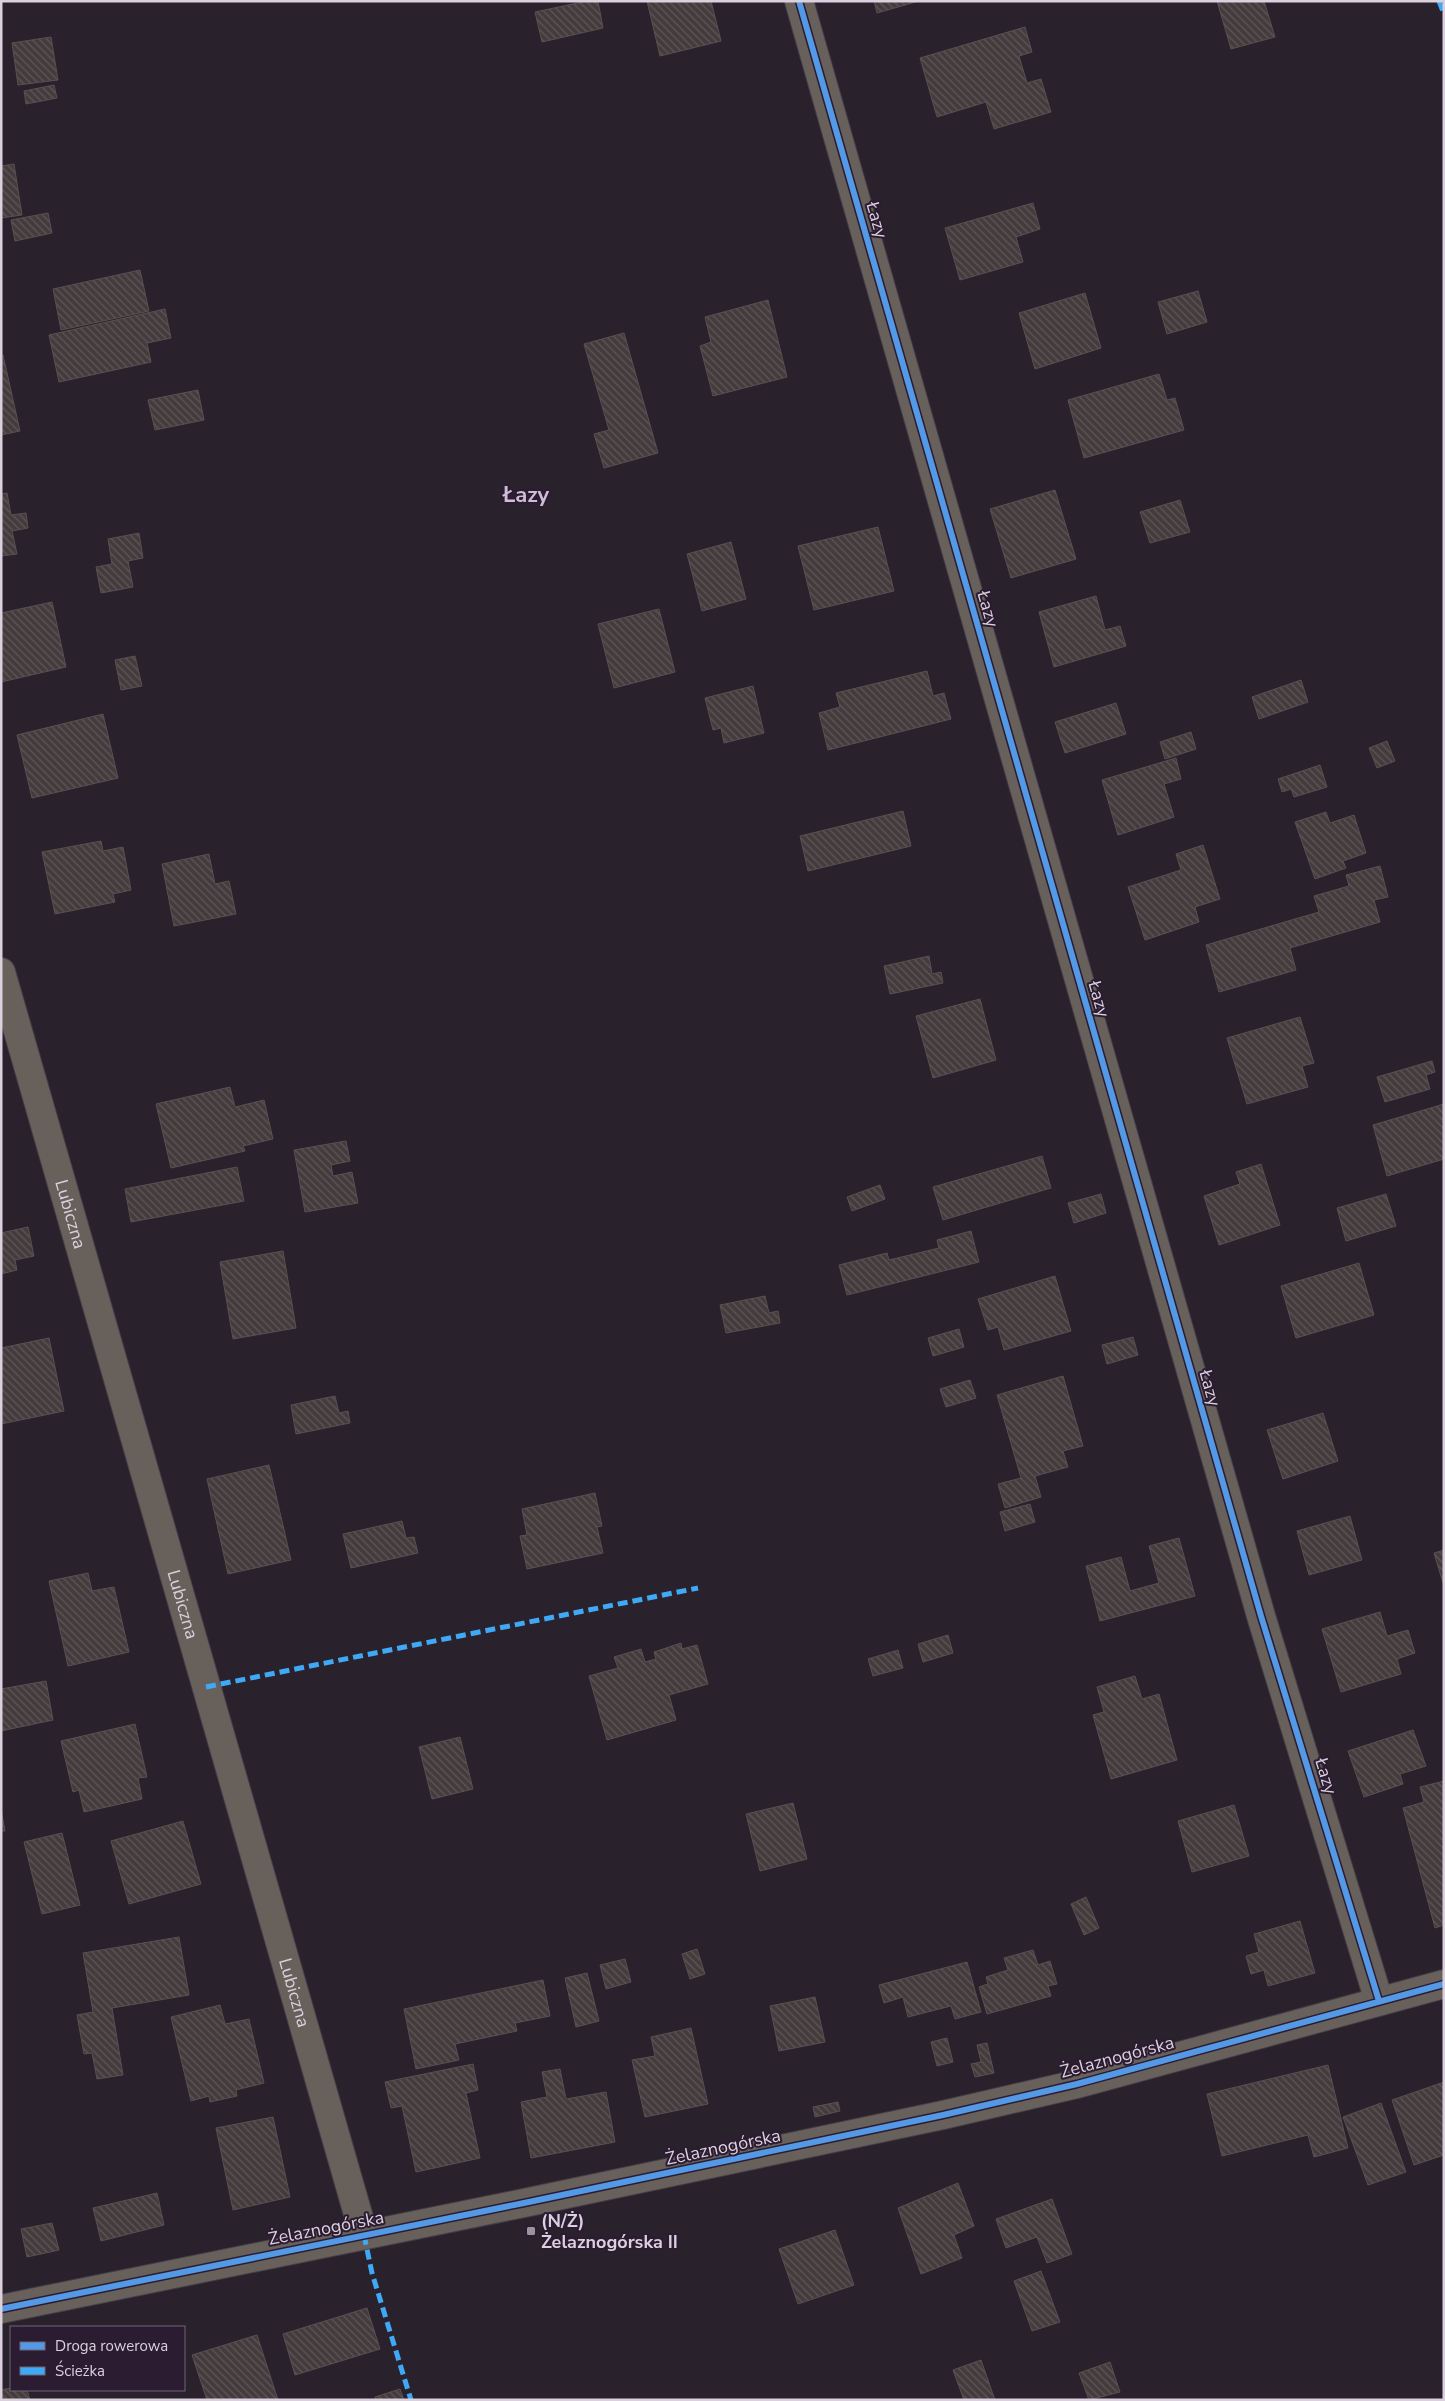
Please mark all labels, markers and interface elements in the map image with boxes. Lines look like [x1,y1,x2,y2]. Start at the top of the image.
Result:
street label: Łazy [860,198,894,242]
district label: Łazy [502,480,550,510]
street label: Łazy [971,587,1005,631]
street label: Łazy [1082,977,1116,1021]
street label: Lubiczna [49,1177,92,1252]
street label: Łazy [1193,1366,1227,1410]
street label: Lubiczna [161,1567,204,1642]
street label: Łazy [1309,1754,1343,1798]
street label: Lubiczna [273,1955,316,2030]
street label: Żelaznogórska [1057,2030,1177,2084]
street label: Żelaznogórska [663,2123,783,2171]
street label: Żelaznogórska [266,2205,386,2251]
place label: (N/Ż) Żelaznogórska II [541,2209,678,2254]
marker: (N/Ż) Żelaznogórska II [525,2225,537,2237]
legend [10,2326,185,2391]
text: Droga rowerowa [55,2336,168,2356]
text: Ścieżka [55,2360,105,2381]

